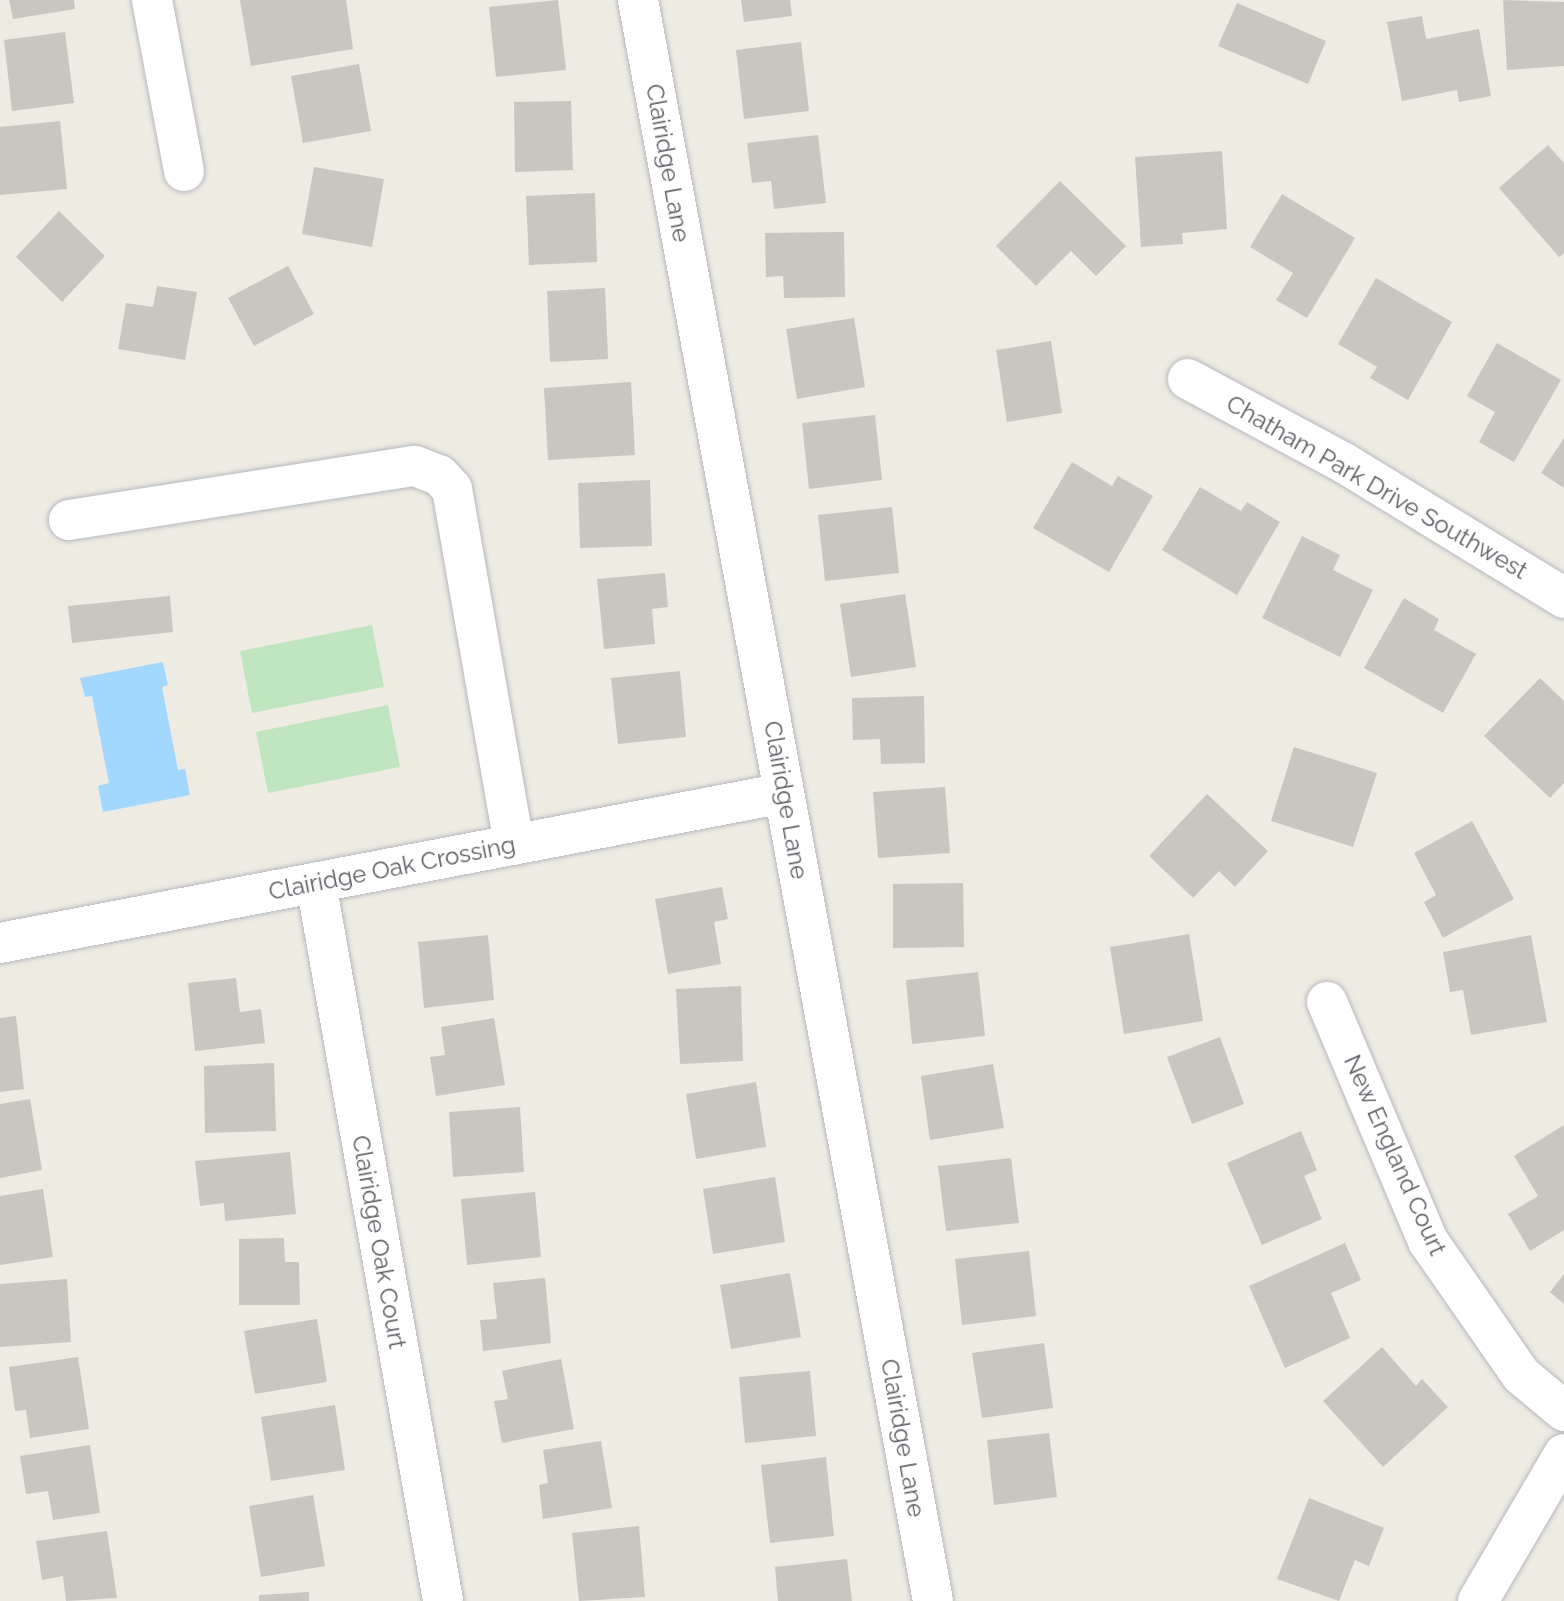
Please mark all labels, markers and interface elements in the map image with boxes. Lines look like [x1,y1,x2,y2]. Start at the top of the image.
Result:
street label: Clairidge Lane [640,82,696,244]
street label: Chatham Park Drive Southwest [1221,389,1533,585]
street label: Clairidge Lane [758,719,814,881]
street label: Clairidge Oak Crossing [266,830,518,906]
street label: New England Court [1338,1050,1452,1260]
street label: Clairidge Oak Court [346,1133,412,1351]
street label: Clairidge Lane [875,1357,931,1519]

